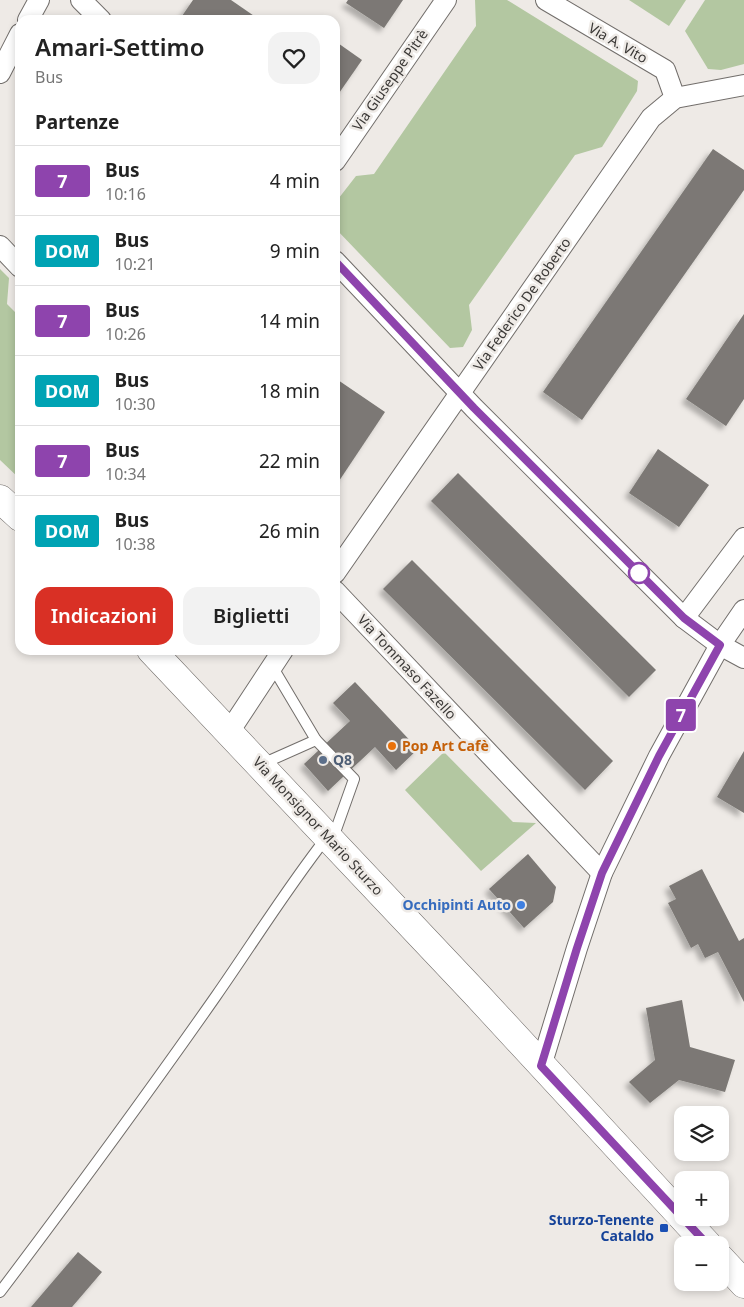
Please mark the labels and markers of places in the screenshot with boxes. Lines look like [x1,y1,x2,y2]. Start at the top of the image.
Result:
unlabelled marker [628,562,650,584]
place label: Pop Art Cafè [402,736,489,755]
marker: Pop Art Cafè [386,740,398,752]
place label: Q8 [333,750,352,769]
marker: Q8 [317,754,329,766]
place label: Occhipinti Auto [403,895,511,914]
marker: Occhipinti Auto [515,899,527,911]
place label: Sturzo-Tenente Cataldo [549,1210,654,1245]
marker: Sturzo-Tenente Cataldo [658,1222,670,1234]

